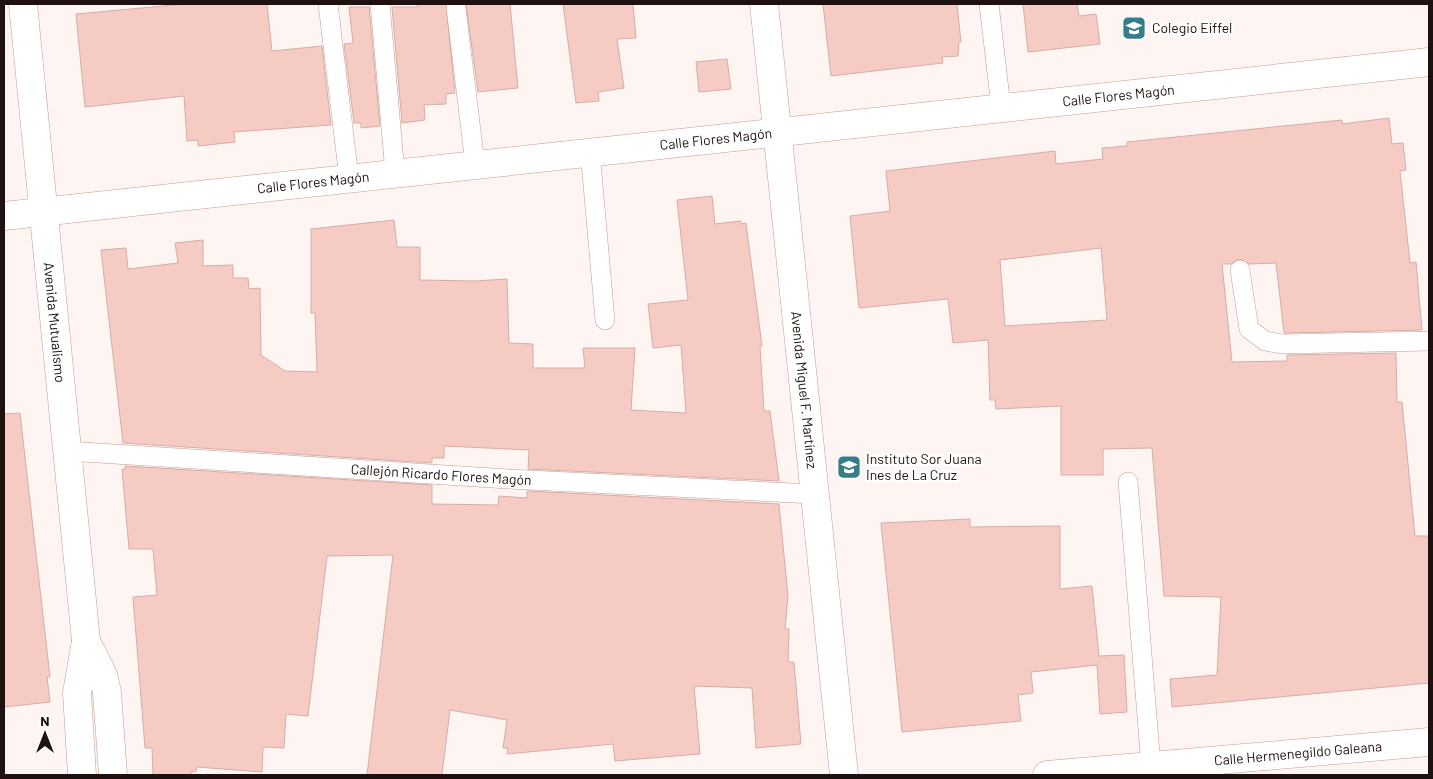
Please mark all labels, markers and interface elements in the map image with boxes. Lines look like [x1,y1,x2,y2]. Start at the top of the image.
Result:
school or university icon: Colegio Eiffel [1121,15,1147,41]
place label: Colegio Eiffel [1152,19,1232,36]
street label: Calle Flores Magón [1061,81,1175,110]
street label: Calle Flores Magón [659,124,773,153]
street label: Calle Flores Magón [256,168,370,197]
street label: Avenida Mutualismo [41,261,69,383]
street label: Avenida Miguel F. Martínez [788,310,821,469]
place label: Instituto Sor Juana Ines de La Cruz [866,450,982,483]
school or university icon: Instituto Sor Juana Ines de La Cruz [836,454,862,480]
street label: Callejón Ricardo Flores Magón [350,460,532,488]
north arrow [20,709,70,759]
text: N [40,712,50,729]
street label: Calle Hermenegildo Galeana [1213,737,1383,769]

